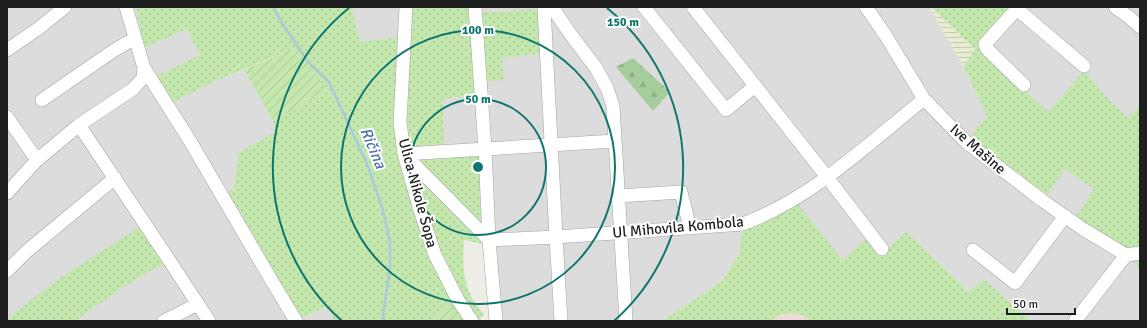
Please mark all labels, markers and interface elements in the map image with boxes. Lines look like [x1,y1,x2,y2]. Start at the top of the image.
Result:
text: 150 m [607,15,639,30]
text: 100 m [462,23,494,38]
text: 50 m [465,92,491,107]
street label: Ive Mašine [946,120,1010,178]
water label: Ričina [355,124,391,172]
street label: Ulica Nikole Šopa [395,136,442,250]
centre of rings [471,160,485,174]
street label: Ul Mihovila Kombola [611,212,745,242]
scale bar [1007,290,1075,316]
text: 50 m [1013,297,1038,312]

